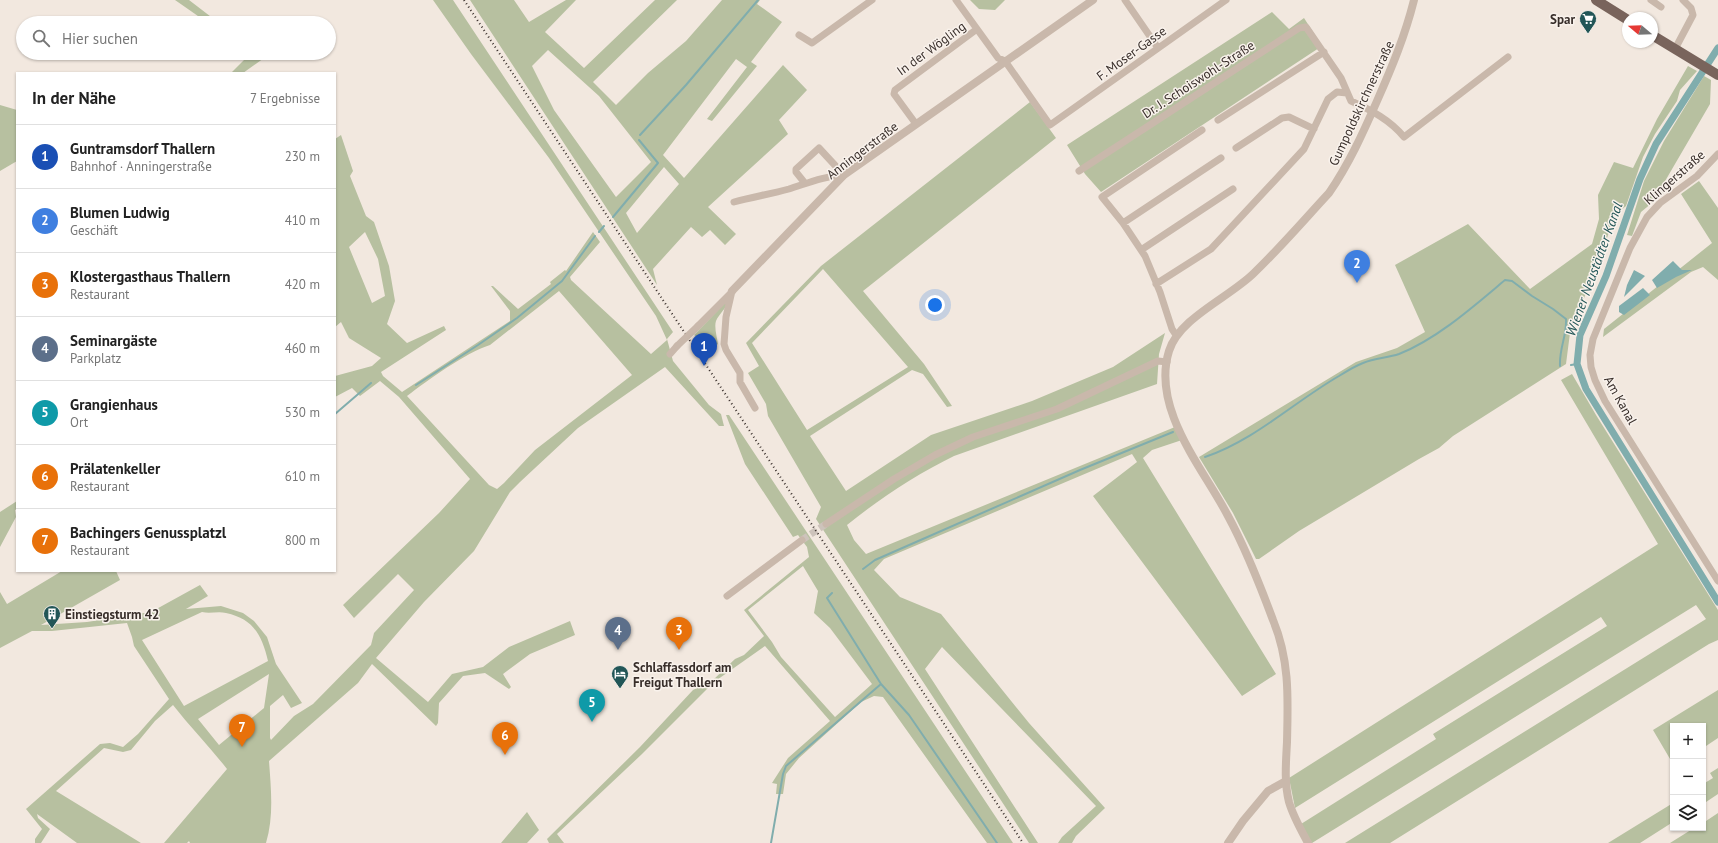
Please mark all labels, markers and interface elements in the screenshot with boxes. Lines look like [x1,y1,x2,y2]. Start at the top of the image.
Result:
supermarket icon: Spar [1578,9,1598,34]
place label: Spar [1550,11,1575,28]
north arrow [1622,12,1658,48]
search box [16,16,336,60]
street label: In der Wögling [893,18,969,79]
street label: F. Moser-Gasse [1093,22,1170,84]
icon: search [30,27,52,49]
text: Hier suchen [62,29,138,48]
street label: Dr. J. Schoiswohl-Straße [1139,37,1258,122]
street label: Gumpoldskirchnerstraße [1325,38,1398,168]
text: In der Nähe [32,87,116,109]
text: 7 Ergebnisse [250,90,320,107]
street label: Anningerstraße [823,118,902,183]
text: Guntramsdorf Thallern [70,139,215,158]
street label: Klingerstraße [1640,146,1708,209]
text: 1 [41,148,49,165]
text: 230 m [285,148,320,165]
text: Bahnhof · Anningerstraße [70,158,212,175]
water label: Wiener Neustädter Kanal [1561,199,1627,339]
text: Blumen Ludwig [70,203,170,222]
text: 2 [41,212,49,229]
text: 410 m [285,212,320,229]
text: Geschäft [70,222,118,239]
pin: 2 [1344,250,1370,283]
text: Klostergasthaus Thallern [70,267,230,286]
text: 3 [41,276,49,293]
text: 420 m [285,276,320,293]
text: Restaurant [70,286,129,303]
your location [925,295,945,315]
text: Seminargäste [70,331,157,350]
pin: 1 [691,333,717,366]
text: 4 [41,340,49,357]
text: 460 m [285,340,320,357]
text: Parkplatz [70,350,121,367]
street label: Am Kanal [1600,373,1641,428]
text: Grangienhaus [70,395,158,414]
text: 5 [41,404,49,421]
text: 530 m [285,404,320,421]
text: Ort [70,414,88,431]
text: Prälatenkeller [70,459,160,478]
text: 6 [41,468,49,485]
text: 610 m [285,468,320,485]
text: Restaurant [70,478,129,495]
text: Bachingers Genussplatzl [70,523,226,542]
text: 7 [41,532,49,549]
text: 800 m [285,532,320,549]
text: Restaurant [70,542,129,559]
building icon: Einstiegsturm 42 [42,604,62,629]
place label: Einstiegsturm 42 [65,606,159,623]
pin: 4 [605,617,631,650]
pin: 3 [666,617,692,650]
place label: Schlaffassdorf am Freigut Thallern [633,659,732,691]
hotel icon: Schlaffassdorf am Freigut Thallern [610,664,630,689]
pin: 5 [579,689,605,722]
pin: 7 [229,714,255,747]
pin: 6 [492,722,518,755]
map controls [1670,723,1706,831]
button: + [1670,723,1706,759]
button: − [1670,759,1706,795]
button: layers [1670,795,1706,831]

